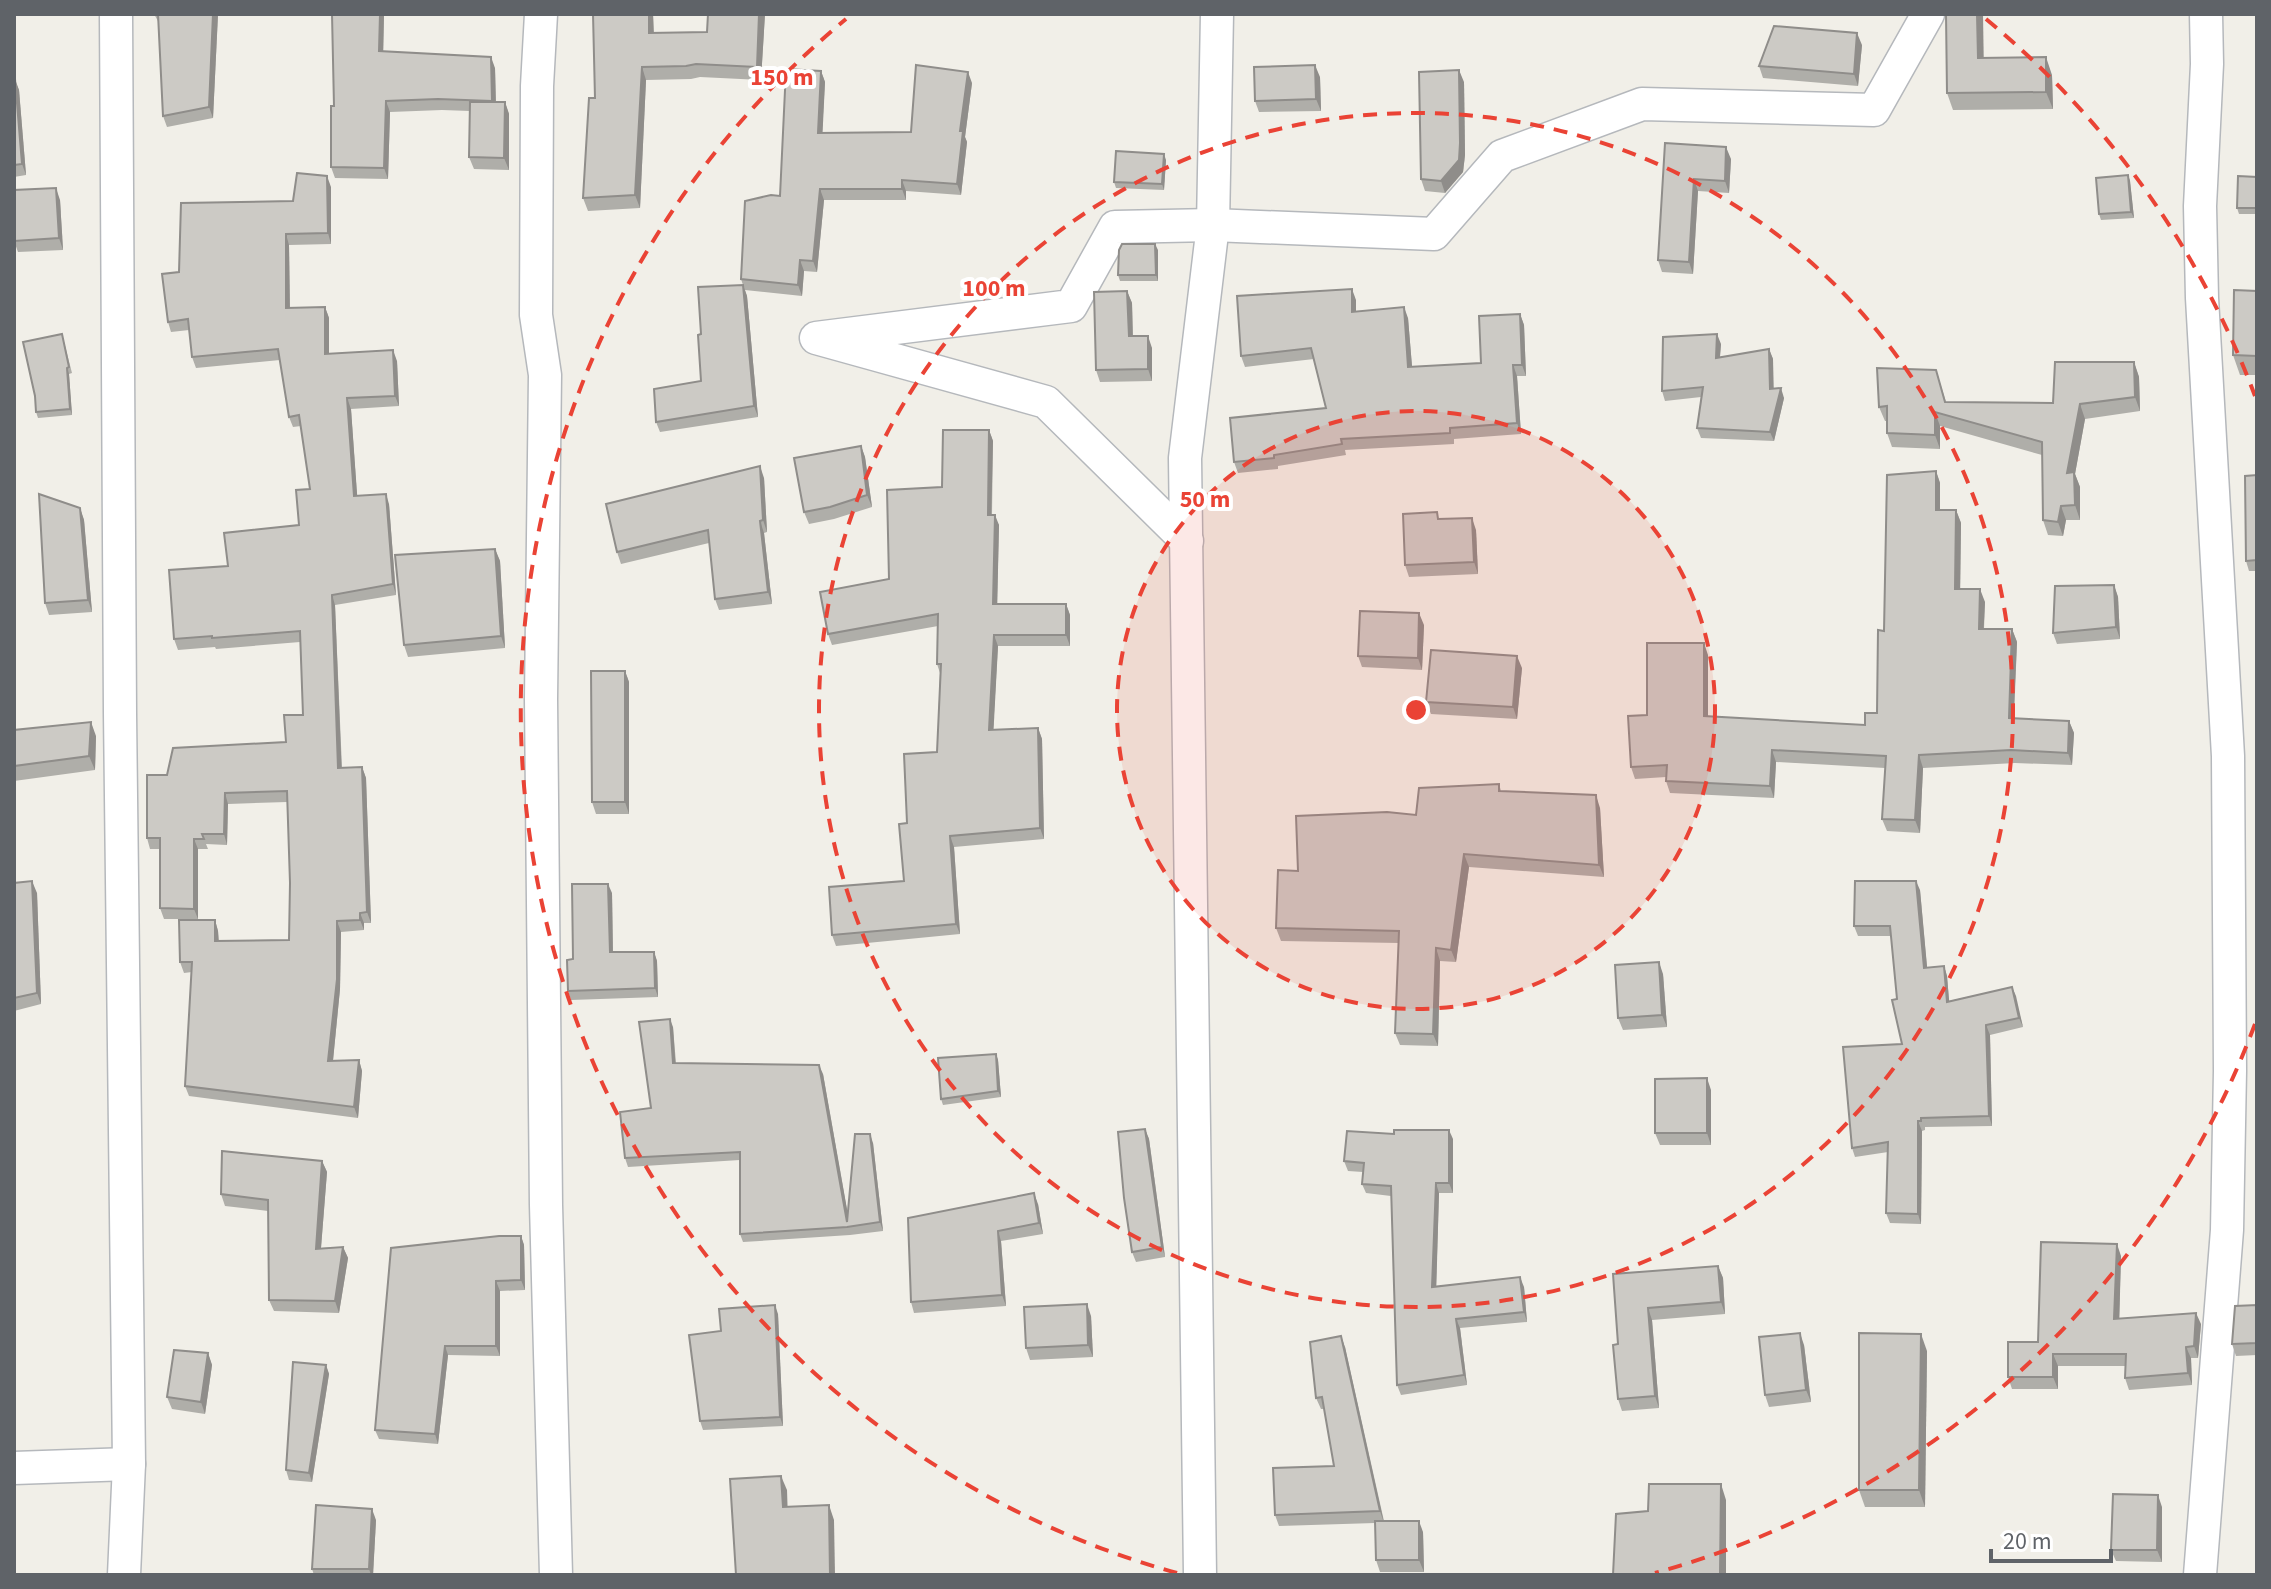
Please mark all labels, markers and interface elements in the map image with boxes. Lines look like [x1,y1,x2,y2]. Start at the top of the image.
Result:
text: 150 m [750,60,814,95]
text: 100 m [962,271,1026,306]
text: 50 m [1180,482,1230,517]
centre of rings [1402,696,1430,724]
scale bar [1991,1513,2111,1563]
text: 20 m [2003,1524,2052,1559]

